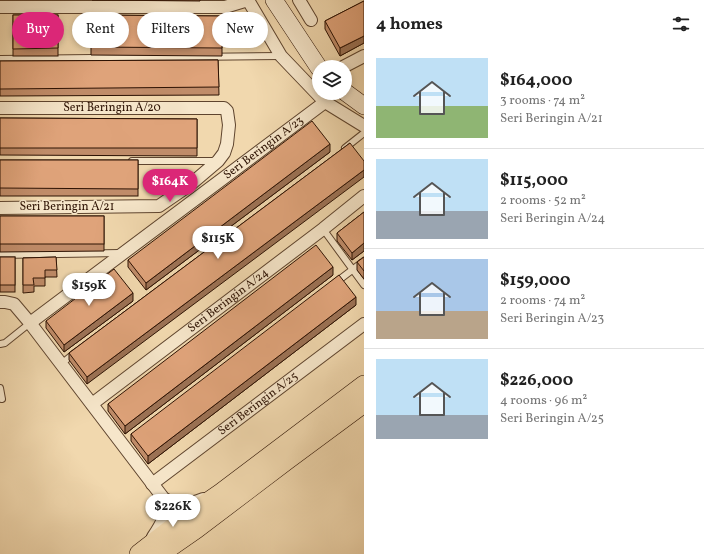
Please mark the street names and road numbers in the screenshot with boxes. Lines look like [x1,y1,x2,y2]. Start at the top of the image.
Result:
street label: Seri Beringin A/20 [63,100,161,116]
street label: Seri Beringin A/23 [220,113,307,183]
street label: Seri Beringin A/21 [20,199,114,215]
street label: Seri Beringin A/24 [185,265,272,336]
street label: Seri Beringin A/25 [215,368,302,439]

